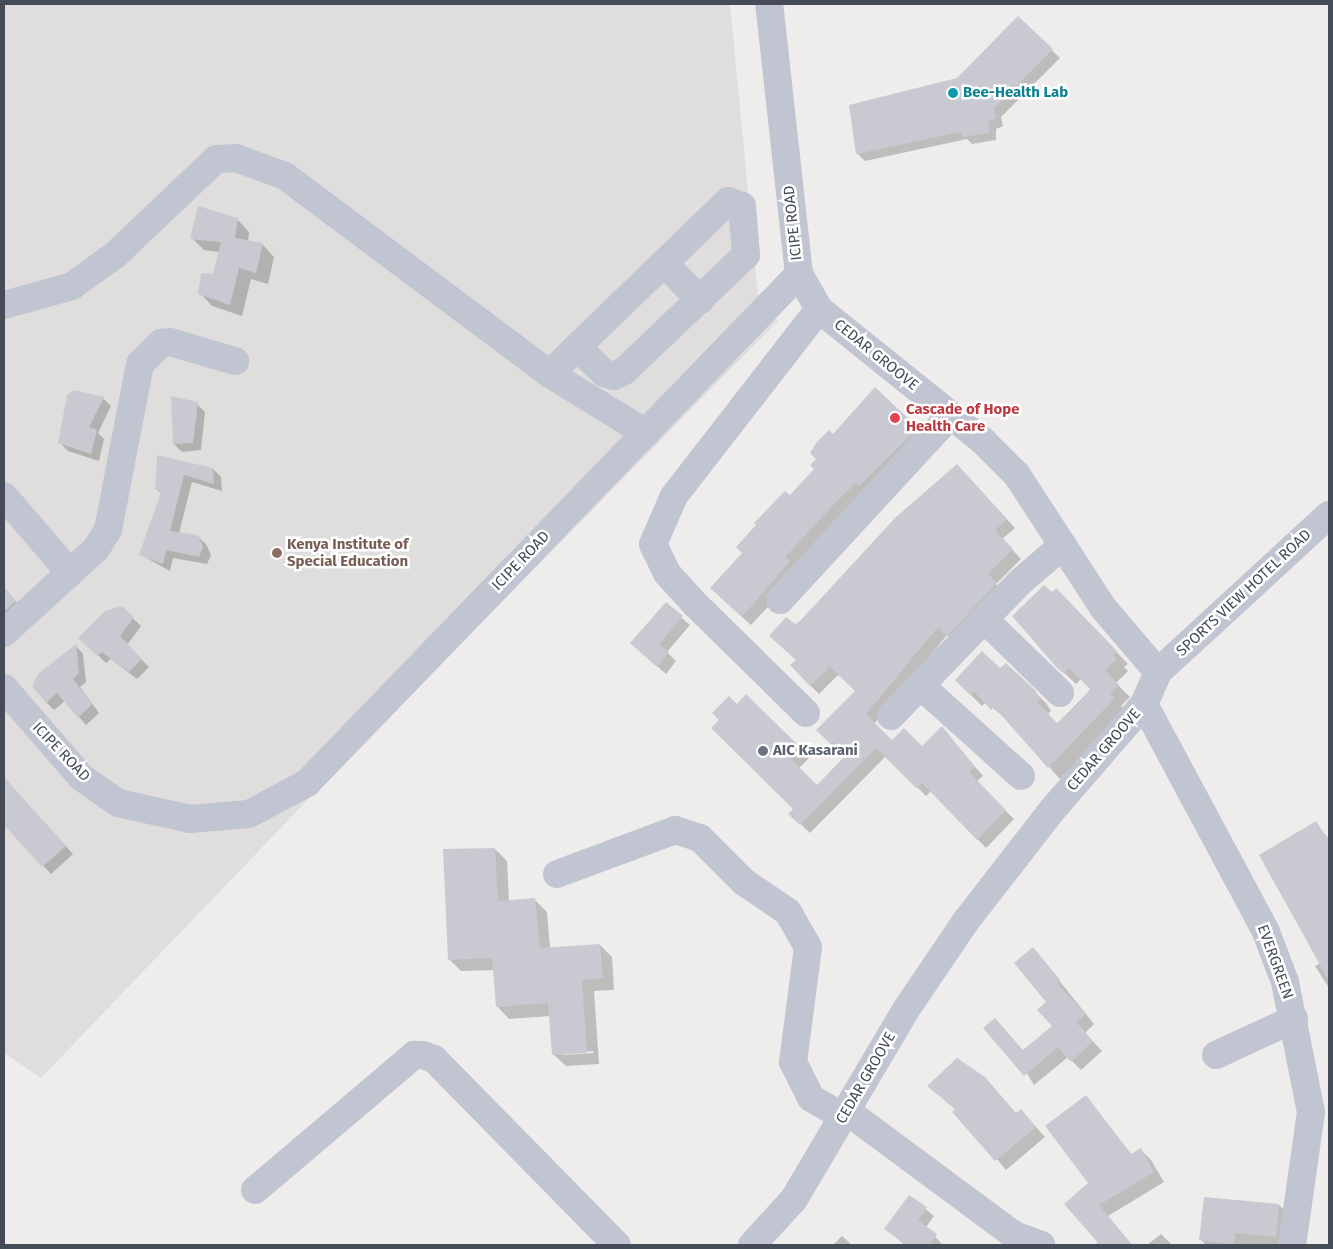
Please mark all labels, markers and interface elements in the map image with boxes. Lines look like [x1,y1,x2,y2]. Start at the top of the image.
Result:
place label: Bee-Health Lab [963,84,1068,102]
marker: Bee-Health Lab [947,87,959,99]
street label: ICIPE ROAD [780,185,806,261]
street label: CEDAR GROOVE [830,316,922,394]
place label: Cascade of Hope Health Care [906,400,1020,435]
marker: Cascade of Hope Health Care [888,411,902,425]
street label: SPORTS VIEW HOTEL ROAD [1173,526,1315,660]
street label: ICIPE ROAD [488,528,554,594]
place label: Kenya Institute of Special Education [287,535,408,570]
marker: Kenya Institute of Special Education [271,547,283,559]
street label: CEDAR GROOVE [1063,705,1145,795]
street label: ICIPE ROAD [28,719,94,785]
place label: AIC Kasarani [773,742,858,760]
marker: AIC Kasarani [757,745,769,757]
street label: EVERGREEN [1253,922,1297,1002]
street label: CEDAR GROOVE [832,1029,900,1127]

